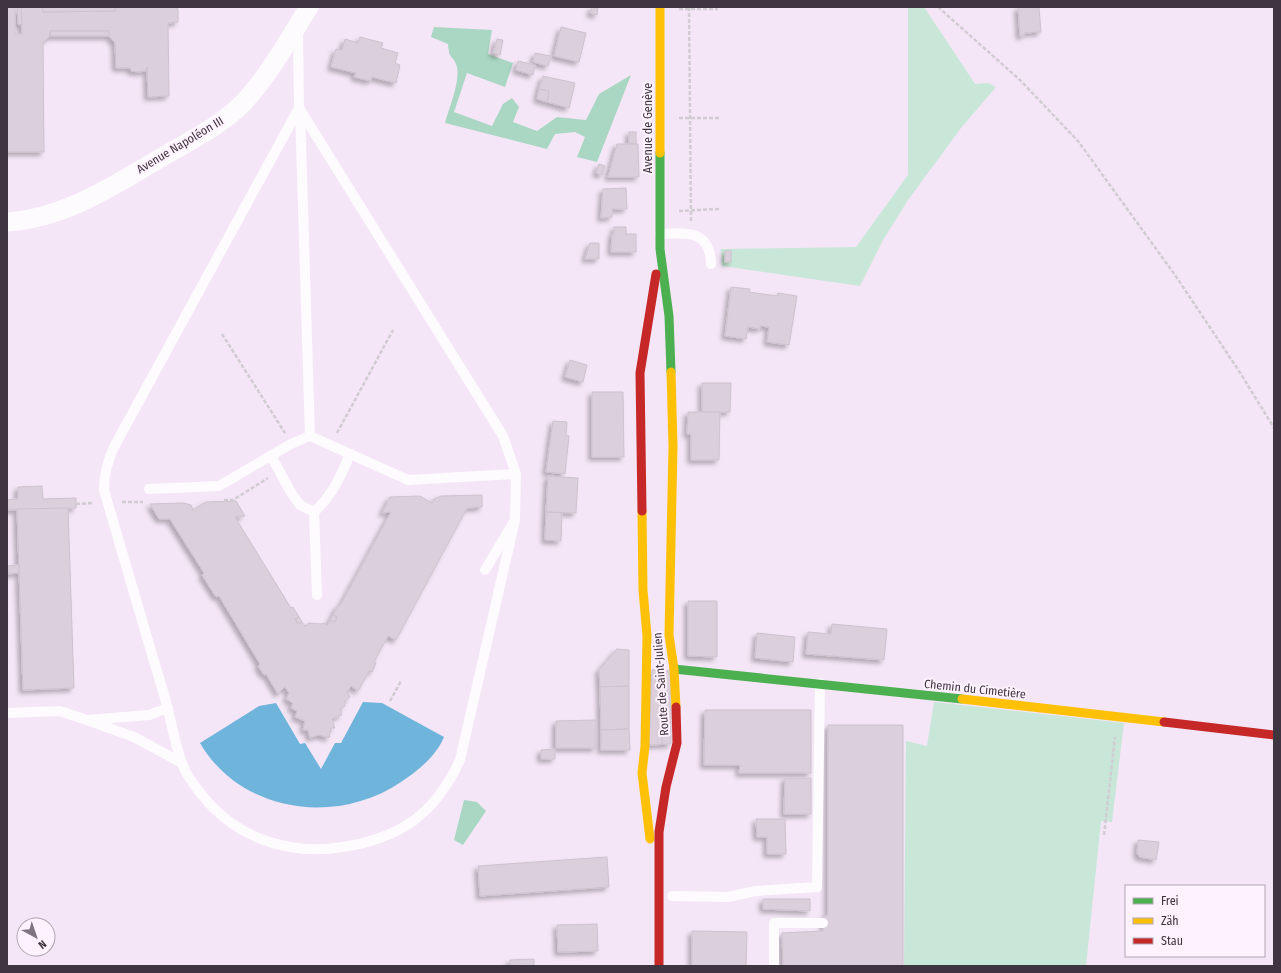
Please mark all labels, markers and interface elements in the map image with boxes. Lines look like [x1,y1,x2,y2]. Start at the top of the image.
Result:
street label: Avenue de Genève [641,83,655,173]
street label: Avenue Napoléon III [134,114,226,176]
street label: Route de Saint-Julien [650,632,672,736]
street label: Chemin du Cimetière [924,677,1027,701]
legend [1125,885,1265,957]
text: Frei [1161,894,1179,908]
text: Zäh [1161,914,1179,928]
north arrow [16,917,56,957]
text: Stau [1161,934,1183,948]
text: N [35,937,49,951]

